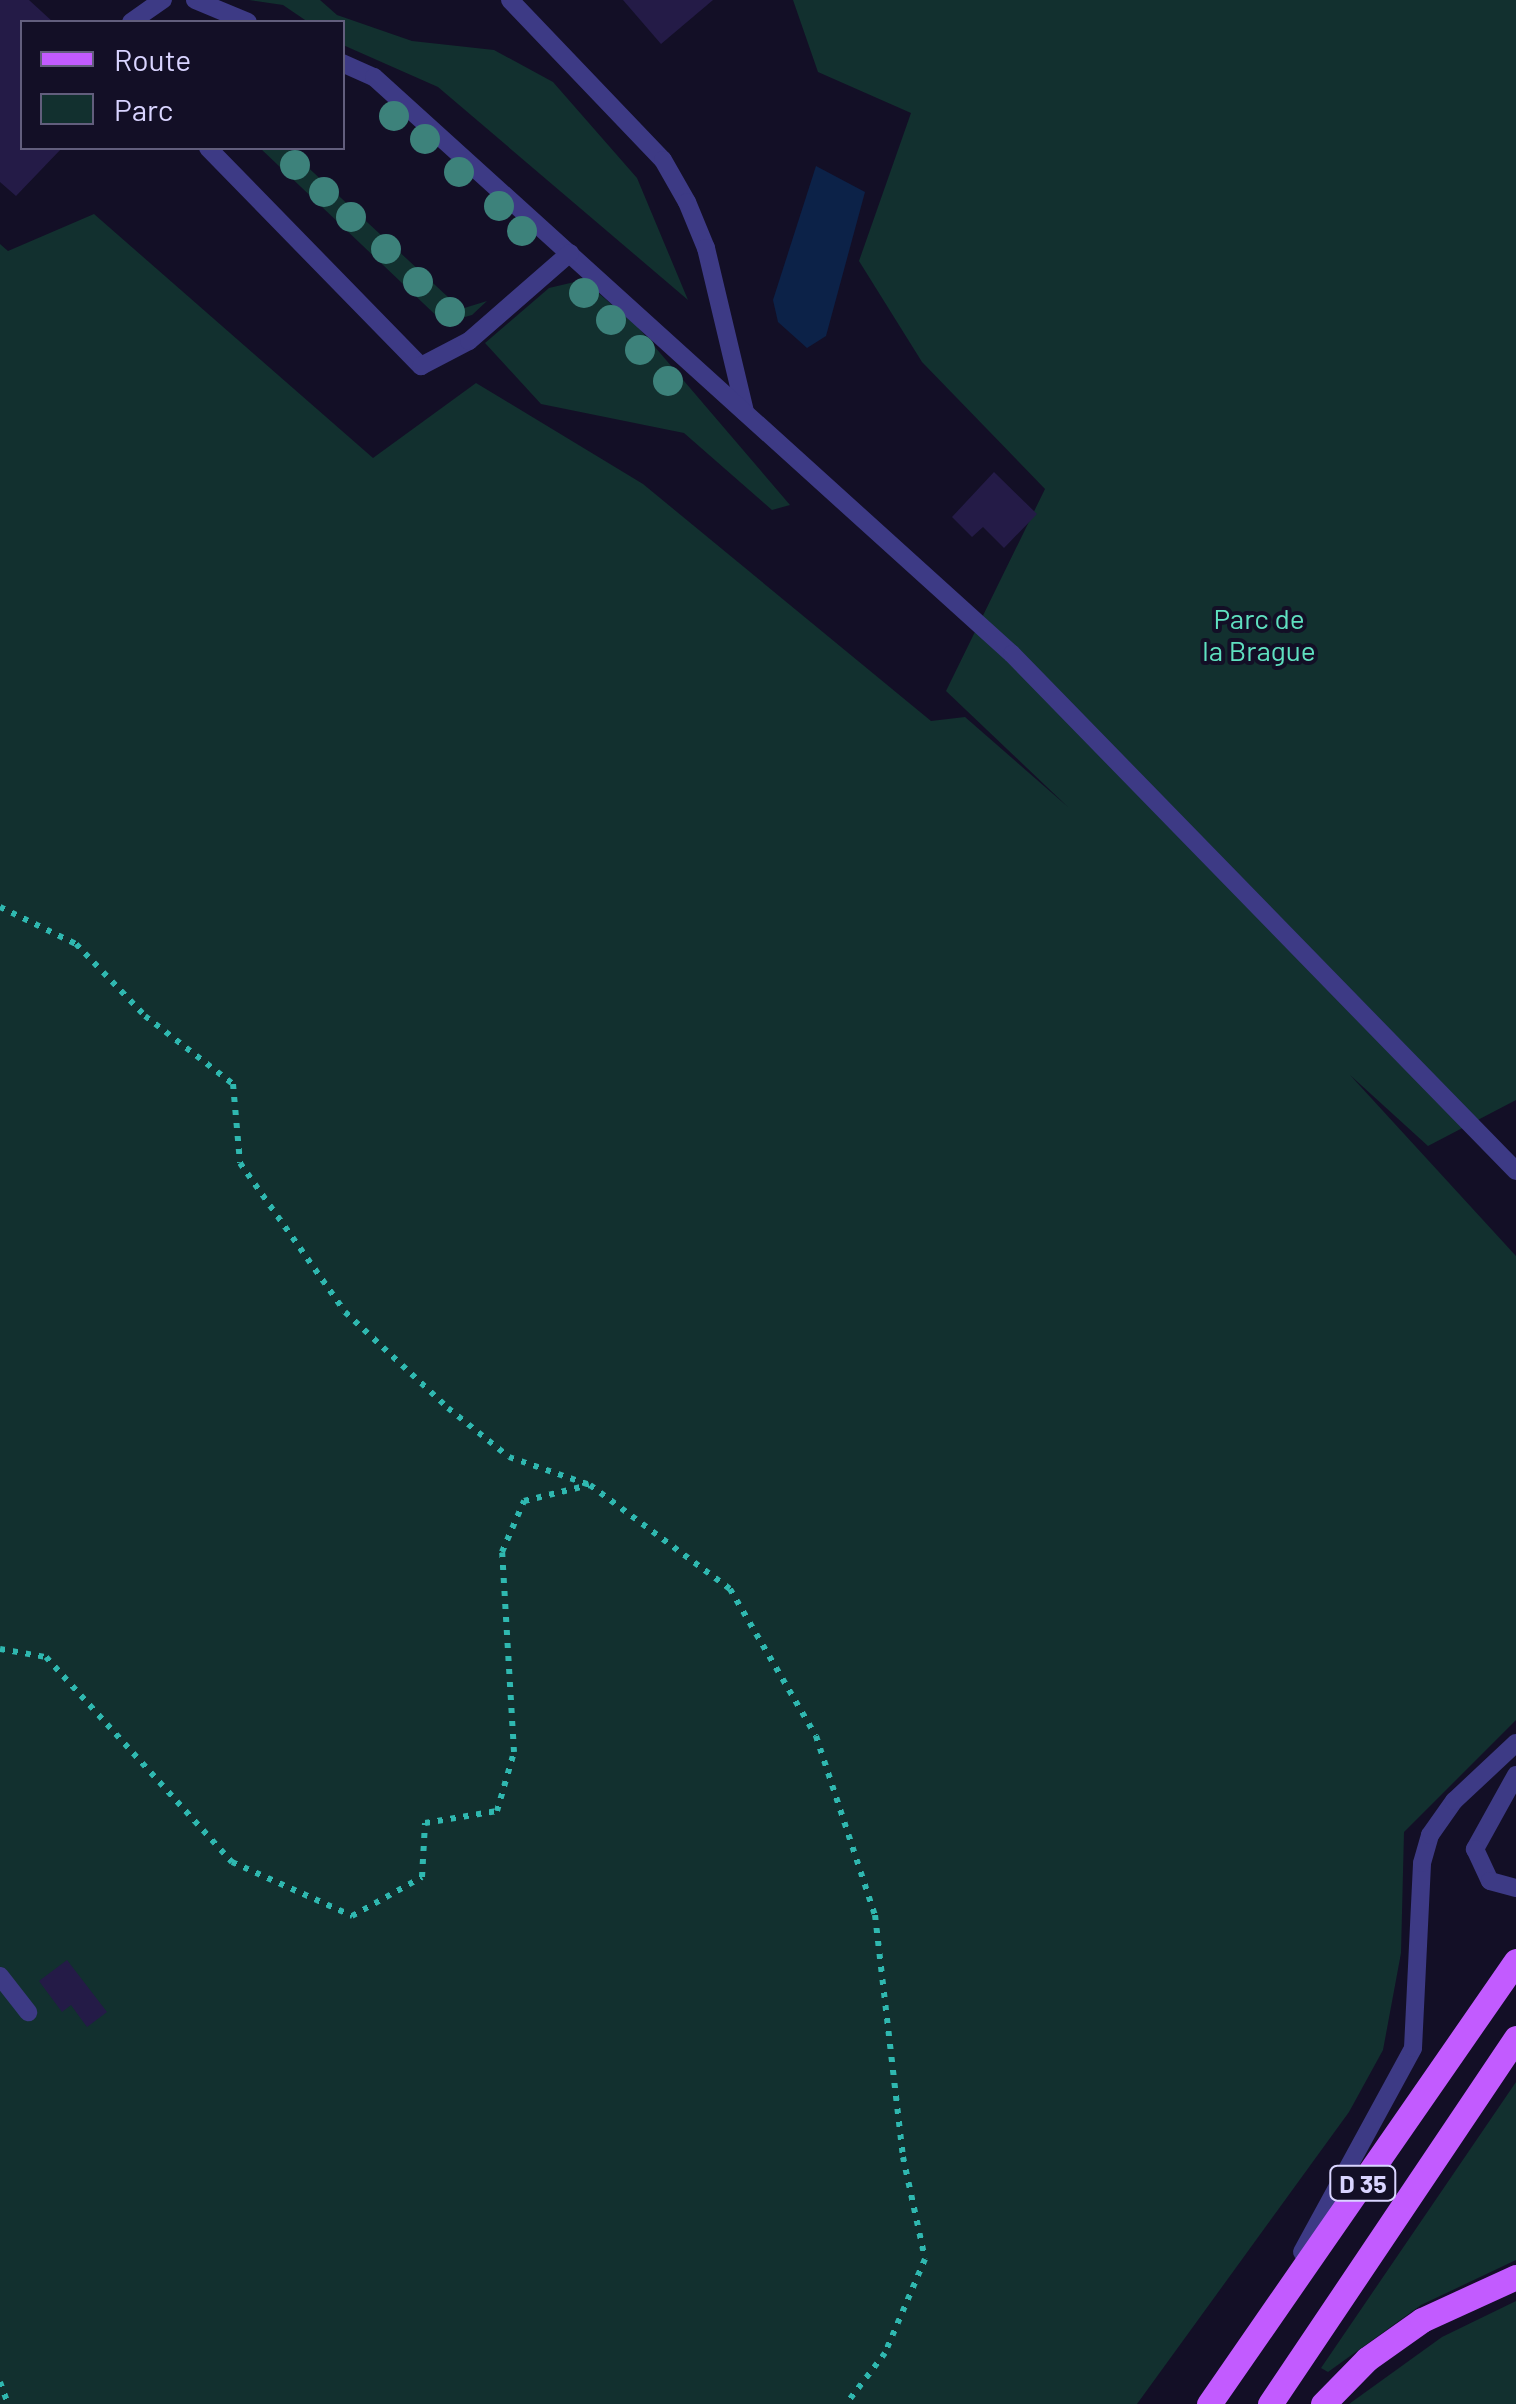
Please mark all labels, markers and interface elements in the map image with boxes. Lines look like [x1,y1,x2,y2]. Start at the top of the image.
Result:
legend [20,20,345,150]
text: Route [114,41,191,77]
text: Parc [114,91,173,127]
park label: Parc de la Brague [1202,601,1316,667]
road number: D 35 [1328,2163,1398,2203]

